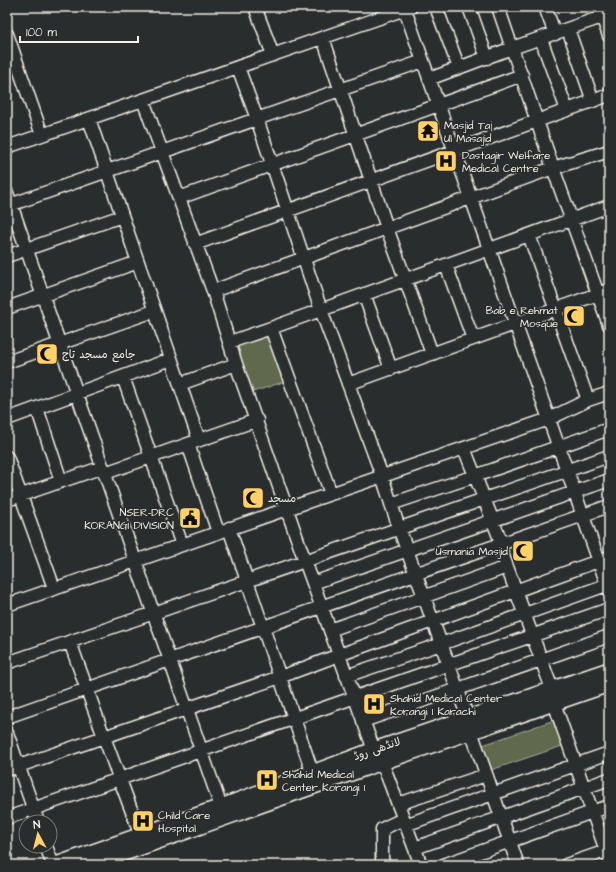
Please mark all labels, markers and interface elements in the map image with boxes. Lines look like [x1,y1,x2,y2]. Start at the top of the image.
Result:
scale bar [20,18,138,44]
text: 100 m [26,24,57,41]
temple icon: Masjid Taj Ul Masajid [415,118,441,144]
place label: Masjid Taj Ul Masajid [444,118,492,146]
hospital icon: Dastagir Welfare Medical Centre [433,148,459,174]
place label: Dastagir Welfare Medical Centre [462,148,550,176]
place label: Bab e Rehmat Mosque [486,303,559,331]
mosque icon: Bab e Rehmat Mosque [561,303,587,329]
mosque icon: جامع مسجد تاج [34,341,60,367]
place label: جامع مسجد تاج [62,347,135,363]
mosque icon: مسجد [240,485,266,511]
place label: مسجد [268,491,296,506]
place label: NSER-DRC KORANGI DIVISION [84,505,174,533]
public building icon: NSER-DRC KORANGI DIVISION [177,505,203,531]
mosque icon: Usmania Masjid [510,538,536,564]
place label: Usmania Masjid [436,544,508,559]
hospital icon: Shahid Medical Center Korangi 1 Karachi [361,691,387,717]
place label: Shahid Medical Center Korangi 1 Karachi [390,691,502,720]
street label: لانڈھی روڈ [351,734,403,764]
hospital icon: Shahid Medical Center Korangi 1 [254,767,280,793]
place label: Shahid Medical Center Korangi 1 [282,767,366,796]
hospital icon: Child Care Hospital [130,808,156,834]
place label: Child Care Hospital [158,808,210,836]
north arrow [18,814,58,854]
text: N [33,817,41,832]

